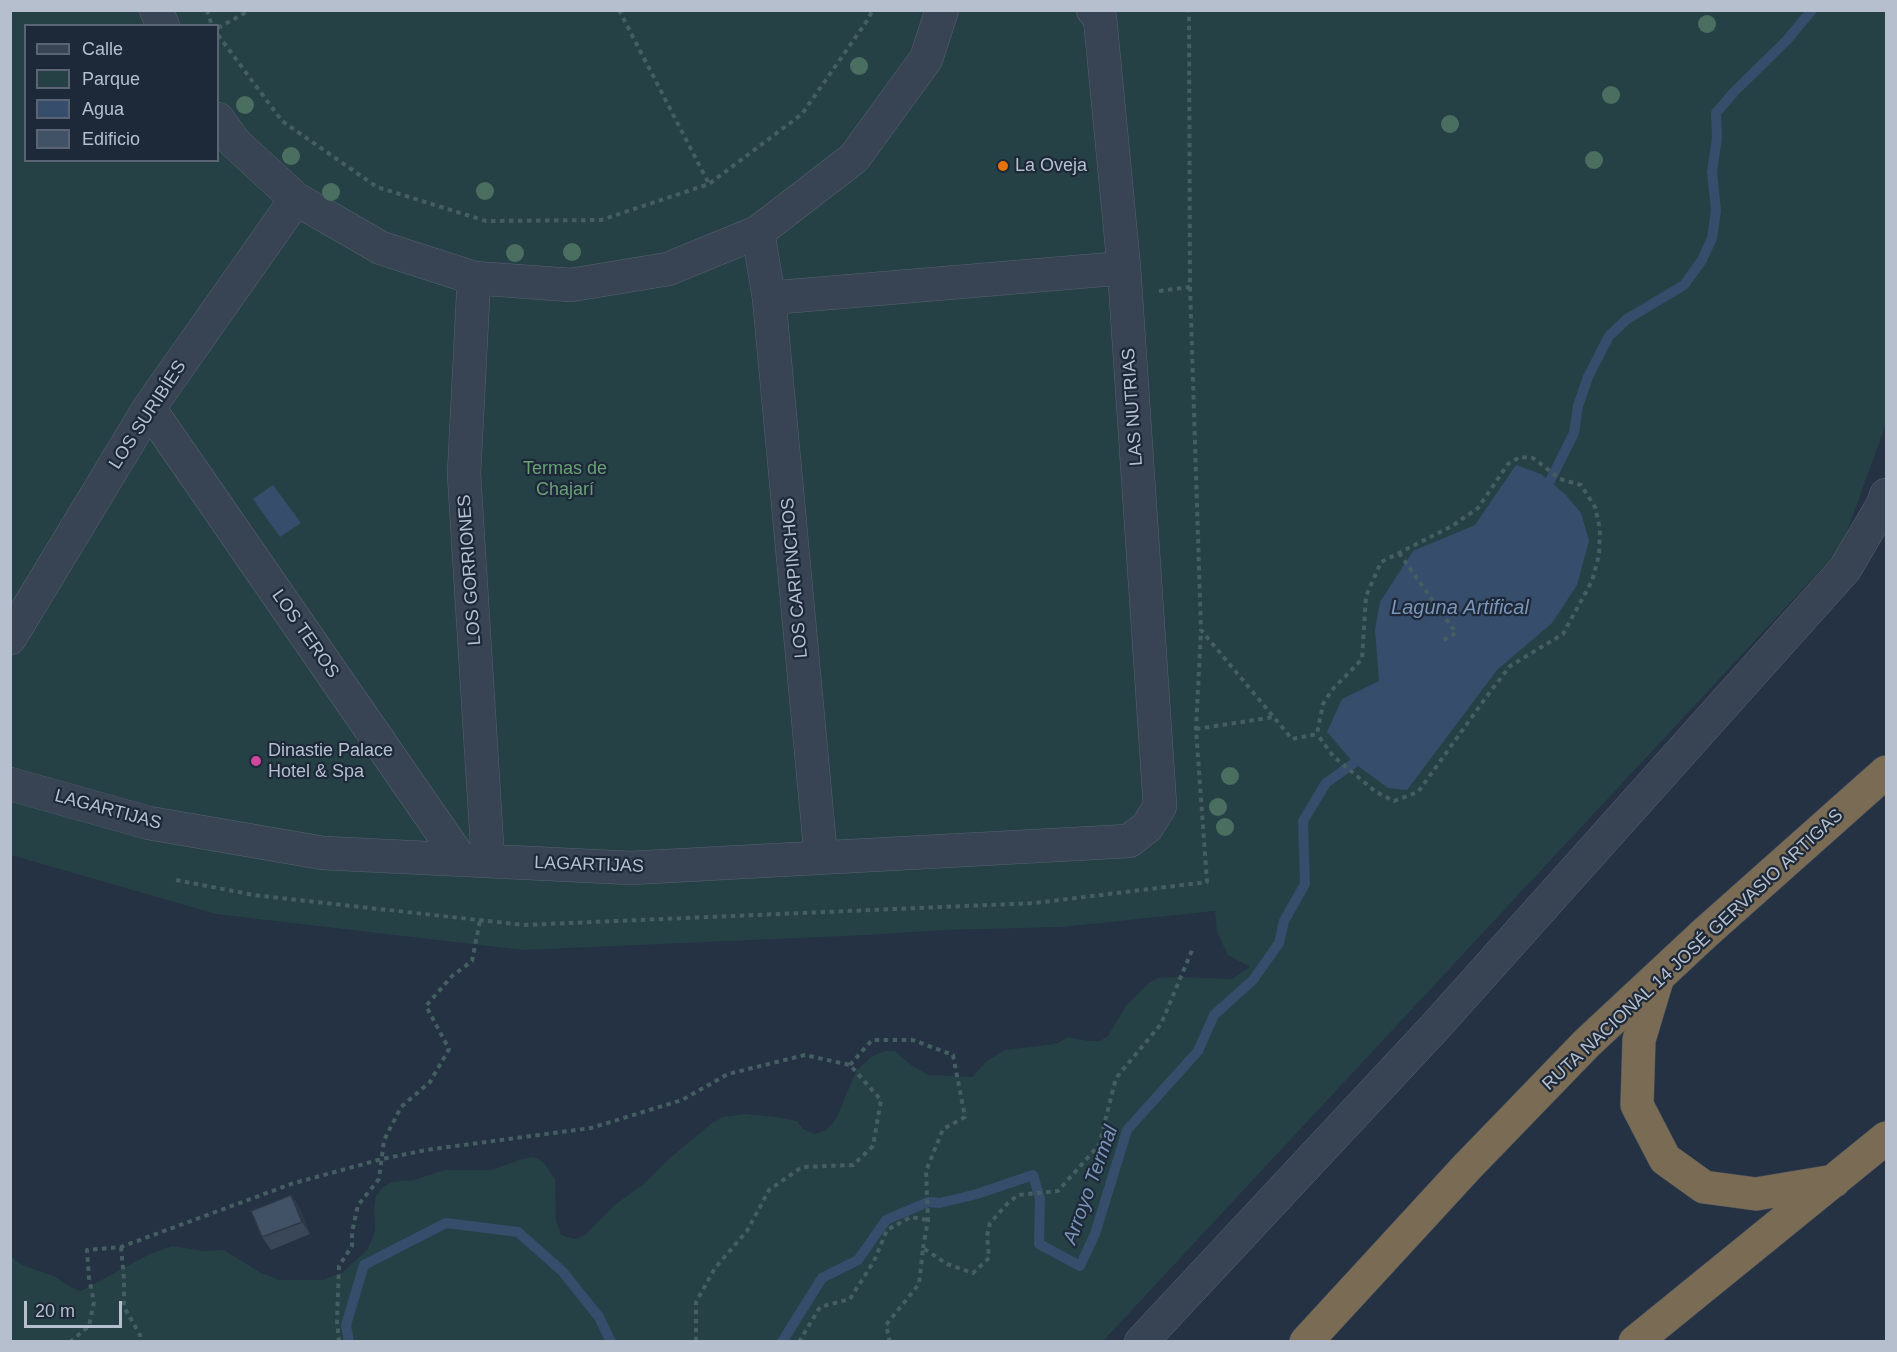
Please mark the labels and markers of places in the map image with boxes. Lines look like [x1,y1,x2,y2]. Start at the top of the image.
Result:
place label: La Oveja [1015,155,1087,177]
marker: La Oveja [996,159,1010,173]
place label: Dinastie Palace Hotel & Spa [268,740,393,783]
marker: Dinastie Palace Hotel & Spa [249,754,263,768]

